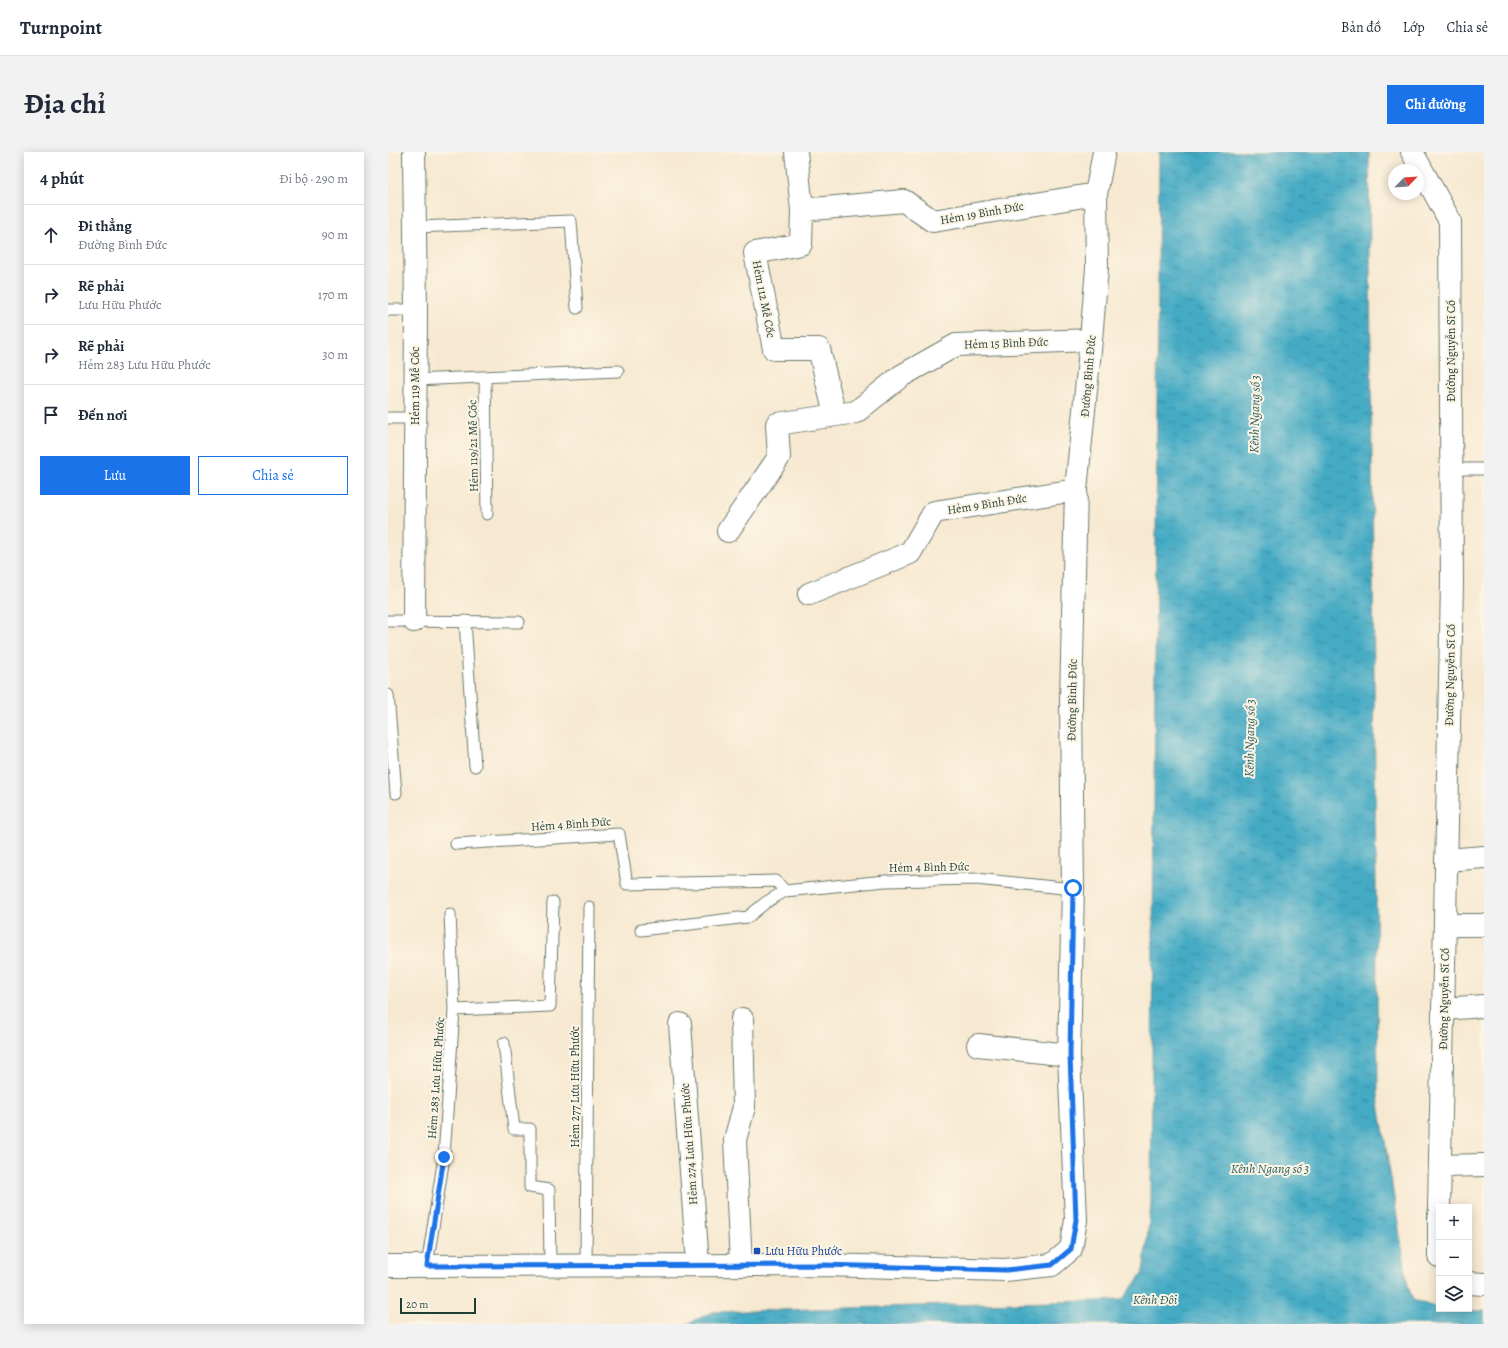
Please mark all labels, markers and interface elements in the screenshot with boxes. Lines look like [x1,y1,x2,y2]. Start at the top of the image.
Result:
text: Turnpoint [20,15,102,41]
text: Bản đồ [1341,18,1381,37]
text: Lớp [1403,18,1425,37]
text: Chia sẻ [1447,18,1488,37]
text: Địa chỉ [24,85,106,123]
button: Chỉ đường [1387,85,1484,124]
north arrow [1388,164,1424,200]
text: 4 phút [40,167,84,190]
text: Đi bộ · 290 m [279,170,348,187]
street label: Hẻm 19 Bình Đức [939,198,1025,228]
text: Đi thẳng [78,216,132,236]
icon: ahead [40,224,62,246]
text: 90 m [322,226,348,243]
text: Đường Bình Đức [78,236,167,253]
street label: Hẻm 112 Mễ Cốc [749,259,779,339]
text: Rẽ phải [78,276,124,296]
icon: right [40,284,62,306]
text: 170 m [318,286,348,303]
text: Lưu Hữu Phước [78,296,161,313]
street label: Đường Nguyễn Sĩ Cố [1443,300,1459,402]
street label: Hẻm 15 Bình Đức [964,334,1048,352]
street label: Đường Bình Đức [1076,334,1100,418]
text: Rẽ phải [78,336,124,356]
icon: right [40,344,62,366]
text: 30 m [322,346,348,363]
street label: Hẻm 119 Mễ Cốc [407,347,423,425]
text: Hẻm 283 Lưu Hữu Phước [78,356,211,373]
water label: Kênh Ngang số 3 [1245,375,1264,453]
street label: Hẻm 119/21 Mễ Cốc [464,400,482,492]
icon: arrive [40,404,62,426]
text: Đến nơi [78,405,127,425]
button: Lưu [40,456,190,495]
button: Chia sẻ [198,456,348,495]
street label: Hẻm 9 Bình Đức [946,490,1028,518]
street label: Đường Nguyễn Sĩ Cố [1441,624,1459,726]
street label: Đường Bình Đức [1063,659,1081,741]
water label: Kênh Ngang số 3 [1240,699,1259,777]
street label: Hẻm 4 Bình Đức [530,813,612,835]
street label: Hẻm 4 Bình Đức [889,858,969,876]
route start [1064,879,1082,897]
street label: Đường Nguyễn Sĩ Cố [1435,948,1453,1050]
street label: Hẻm 283 Lưu Hữu Phước [424,1016,448,1140]
street label: Hẻm 277 Lưu Hữu Phước [567,1026,583,1148]
street label: Hẻm 274 Lưu Hữu Phước [677,1083,701,1205]
route end [435,1148,453,1166]
water label: Kênh Ngang số 3 [1231,1160,1309,1177]
map controls [1436,1204,1472,1312]
button: + [1436,1204,1472,1240]
button: − [1436,1240,1472,1276]
place label: Lưu Hữu Phước [765,1243,842,1259]
marker: Lưu Hữu Phước [752,1246,762,1256]
button: layers [1436,1276,1472,1312]
water label: Kênh Đôi [1133,1291,1178,1308]
scale bar [400,1296,476,1315]
text: 20 m [406,1297,428,1312]

